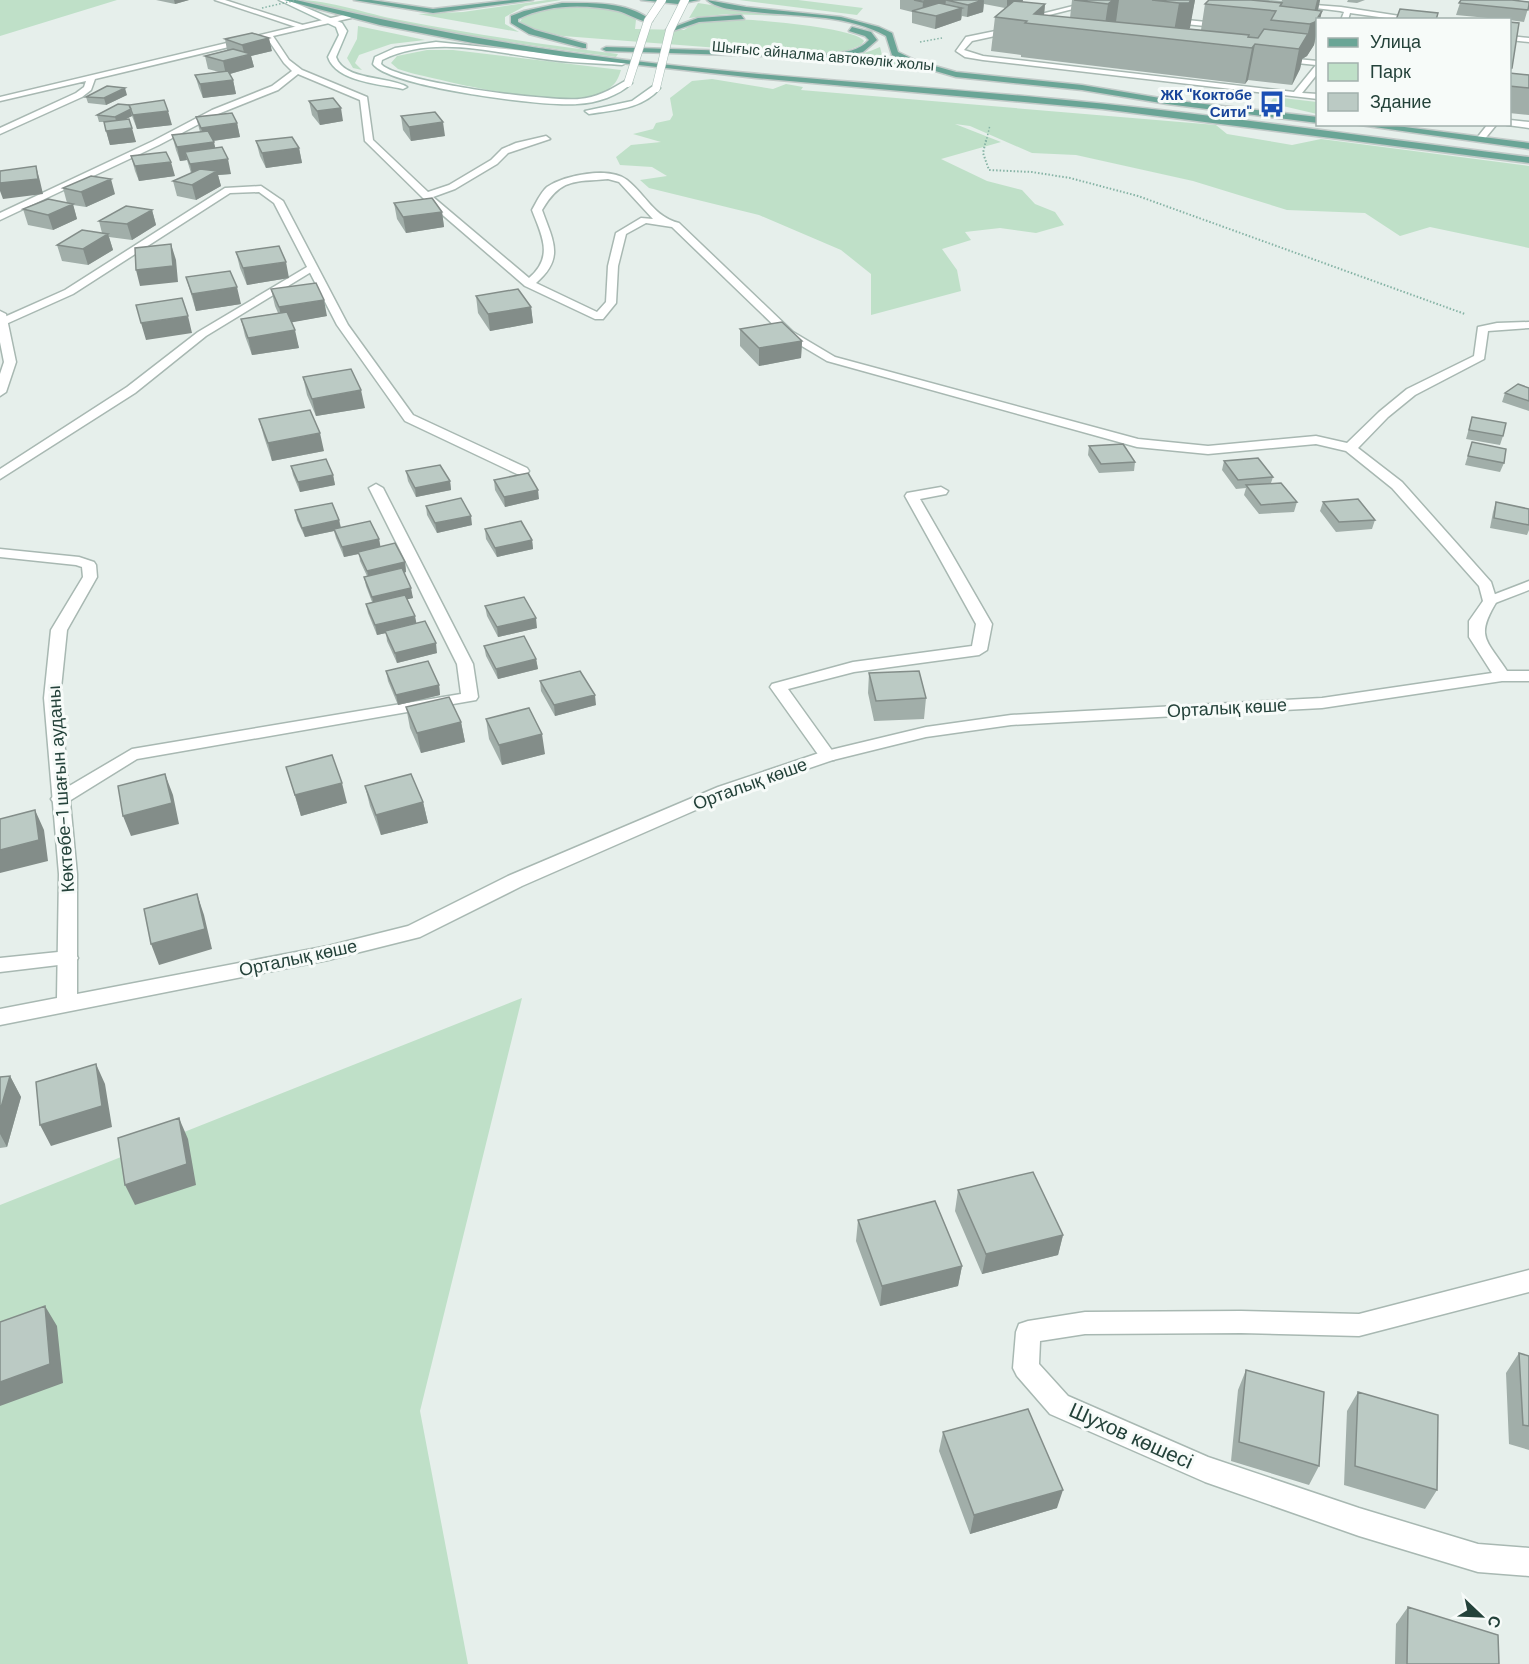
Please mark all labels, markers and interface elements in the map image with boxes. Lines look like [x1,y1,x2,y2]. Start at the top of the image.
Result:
legend [1316,18,1511,126]
text: Улица [1370,30,1422,54]
street label: Шығыс айналма автокөлік жолы [711,36,935,76]
text: Парк [1370,60,1411,84]
place label: ЖК "Коктобе Сити" [1160,85,1252,122]
bus stop icon: ЖК "Коктобе Сити" [1257,89,1287,119]
text: Здание [1370,90,1431,114]
street label: Көктөбе-1 шағын ауданы [42,685,80,893]
street label: Орталық көше [1166,693,1288,723]
street label: Орталық көше [689,752,811,816]
street label: Орталық көше [237,934,359,982]
street label: Шухов көшесі [1065,1396,1197,1476]
north arrow [1451,1586,1511,1646]
text: С [1482,1612,1506,1631]

